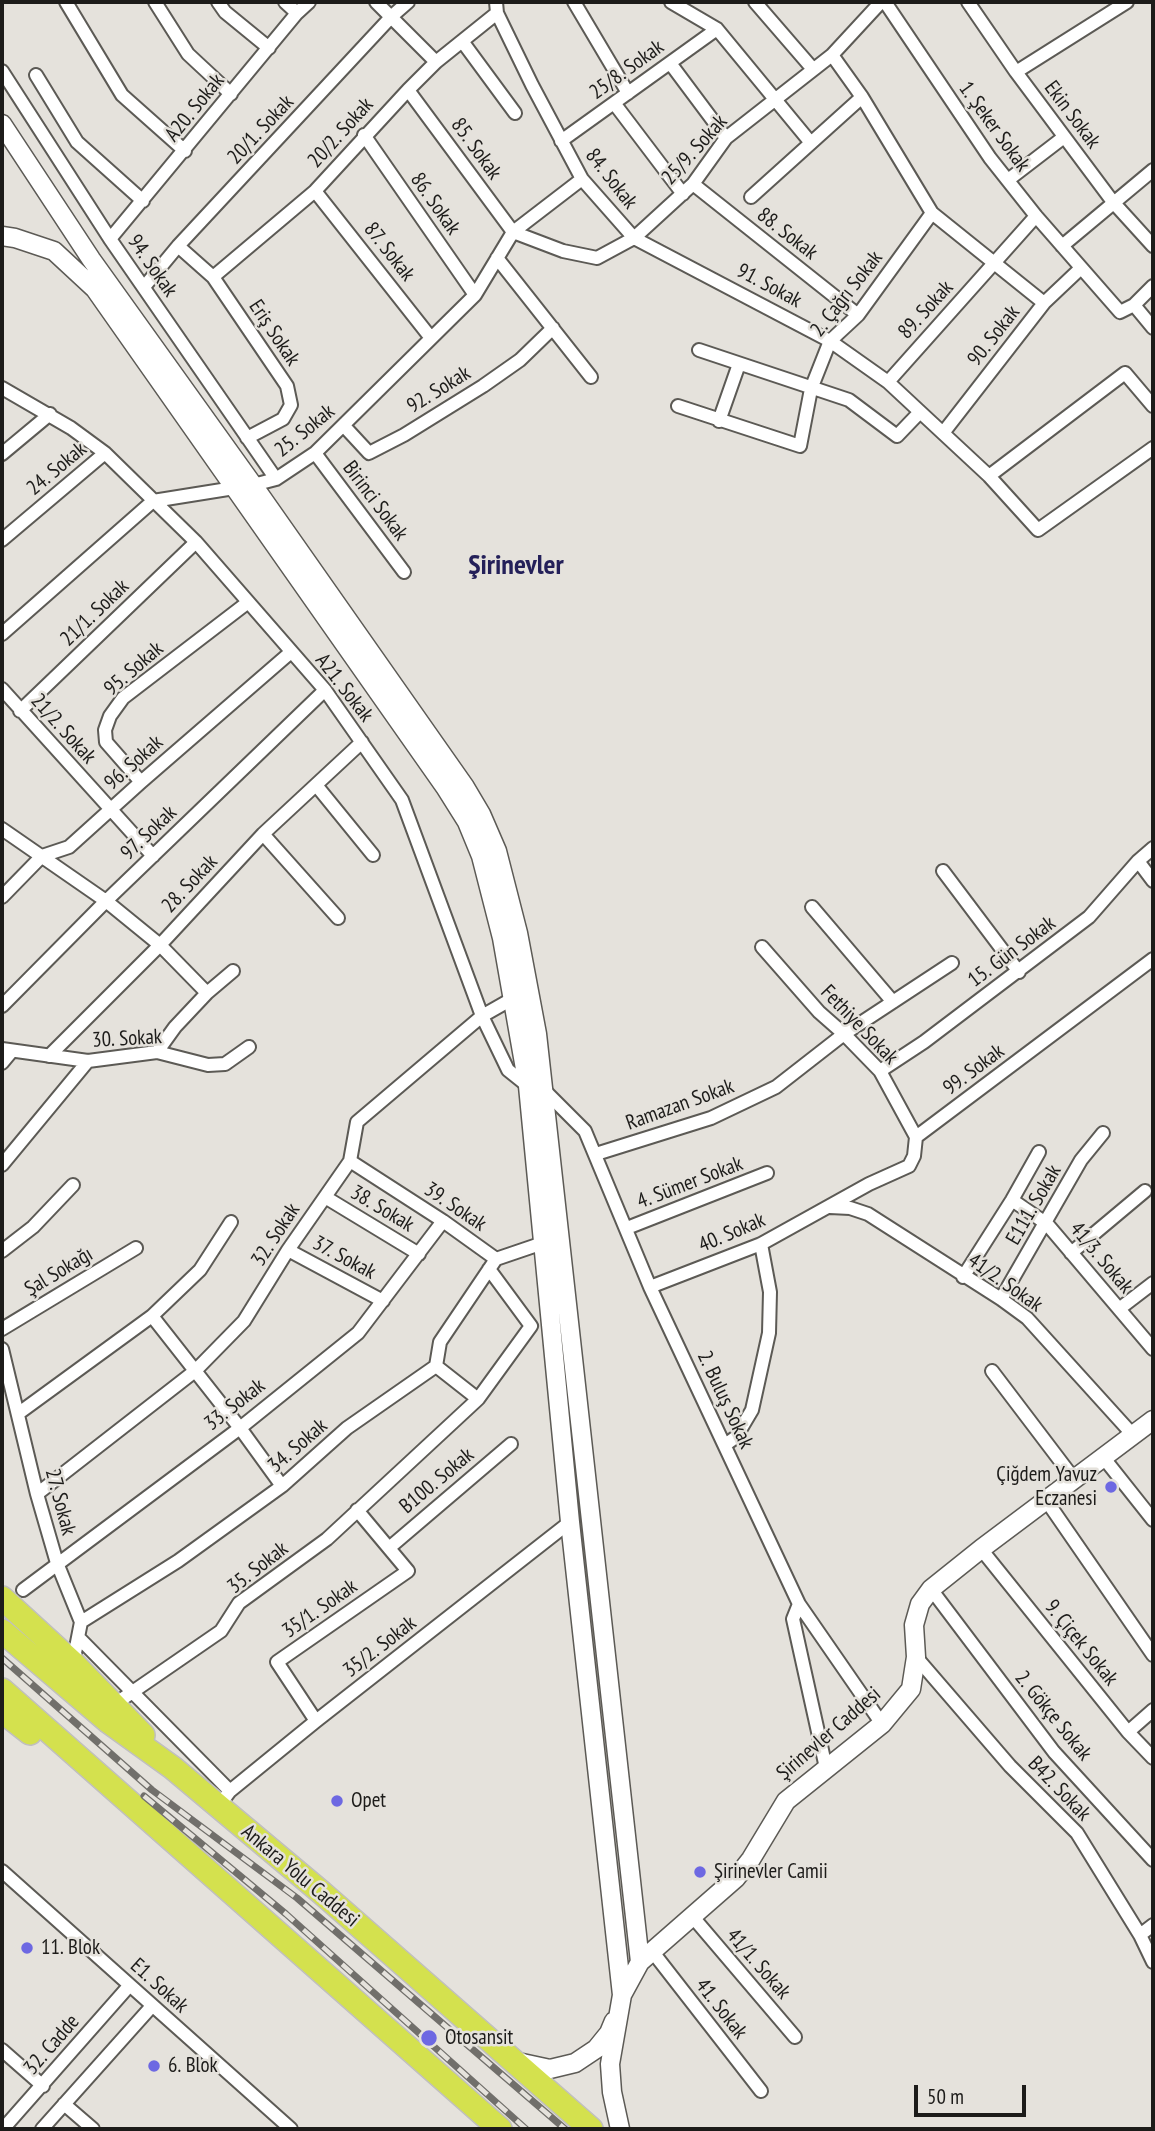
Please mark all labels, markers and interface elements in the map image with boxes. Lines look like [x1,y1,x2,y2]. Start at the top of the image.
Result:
street label: 25/8. Sokak [585,35,669,105]
street label: A20. Sokak [160,69,230,147]
street label: Ekin Sokak [1038,76,1106,154]
street label: 1. Şeker Sokak [953,77,1035,177]
street label: 20/1. Sokak [223,90,299,170]
street label: 20/2. Sokak [303,93,379,173]
street label: 25/9. Sokak [657,110,733,190]
street label: 85. Sokak [445,113,507,185]
street label: 84. Sokak [580,144,642,214]
street label: 86. Sokak [405,168,465,240]
street label: 88. Sokak [752,203,822,265]
street label: 87. Sokak [358,217,420,287]
street label: 94. Sokak [122,230,182,302]
street label: 2. Çağrı Sokak [806,246,888,342]
street label: 91. Sokak [732,258,806,314]
street label: 89. Sokak [893,276,959,344]
street label: Eriş Sokak [243,295,305,371]
street label: 90. Sokak [963,301,1025,371]
street label: 92. Sokak [403,361,475,419]
street label: 25. Sokak [270,399,340,463]
street label: 24. Sokak [22,437,92,501]
street label: Birinci Sokak [337,456,413,546]
district label: Şirinevler [468,549,564,583]
street label: 21/1. Sokak [55,574,135,652]
street label: 95. Sokak [99,637,169,701]
street label: A21. Sokak [310,649,378,727]
street label: 21/2. Sokak [25,689,101,769]
street label: 96. Sokak [100,730,168,796]
street label: 97. Sokak [116,800,182,866]
street label: 28. Sokak [157,850,223,918]
street label: 15. Gün Sokak [963,911,1061,993]
street label: Fethiye Sokak [815,980,903,1070]
street label: 30. Sokak [91,1025,163,1053]
street label: 99. Sokak [939,1039,1009,1101]
street label: Ramazan Sokak [623,1074,737,1136]
street label: 4. Sümer Sokak [634,1151,746,1215]
street label: E111. Sokak [1001,1160,1067,1250]
street label: 39. Sokak [419,1177,491,1237]
street label: 38. Sokak [346,1180,418,1238]
street label: 32. Sokak [246,1199,306,1271]
street label: 40. Sokak [695,1208,769,1258]
street label: 41/3. Sokak [1064,1217,1138,1299]
street label: 37. Sokak [308,1231,380,1285]
street label: Şal Sokağı [20,1242,98,1302]
street label: 41/2. Sokak [963,1248,1047,1318]
street label: 2. Buluş Sokak [691,1347,759,1453]
street label: 33. Sokak [200,1374,270,1436]
street label: 34. Sokak [263,1414,333,1478]
street label: B100. Sokak [395,1443,479,1519]
place label: Çiğdem Yavuz Eczanesi [996,1462,1097,1512]
street label: 27. Sokak [39,1466,81,1538]
marker: Çiğdem Yavuz Eczanesi [1103,1479,1119,1495]
street label: 35. Sokak [223,1537,293,1599]
street label: 35/1. Sokak [278,1574,362,1644]
street label: 9. Çiçek Sokak [1039,1595,1123,1691]
street label: 35/2. Sokak [339,1611,421,1683]
street label: 2. Gökçe Sokak [1009,1666,1097,1766]
street label: Şirinevler Caddesi [772,1682,886,1786]
street label: B42. Sokak [1022,1752,1096,1826]
place label: Opet [351,1788,386,1814]
marker: Opet [329,1793,345,1809]
street label: Ankara Yolu Caddesi [236,1819,364,1933]
place label: Şirinevler Camii [714,1859,828,1885]
marker: Şirinevler Camii [692,1864,708,1880]
street label: 41/1. Sokak [720,1923,796,2005]
place label: 11. Blok [41,1935,100,1961]
marker: 11. Blok [19,1940,35,1956]
street label: E1. Sokak [125,1953,193,2019]
street label: 41. Sokak [690,1974,752,2044]
street label: 32. Cadde [19,2010,85,2080]
place label: Otosansit [445,2025,513,2051]
marker: Otosansit [419,2028,439,2048]
place label: 6. Blok [168,2053,218,2079]
marker: 6. Blok [146,2058,162,2074]
scale bar [917,2072,1029,2116]
text: 50 m [927,2083,964,2110]

